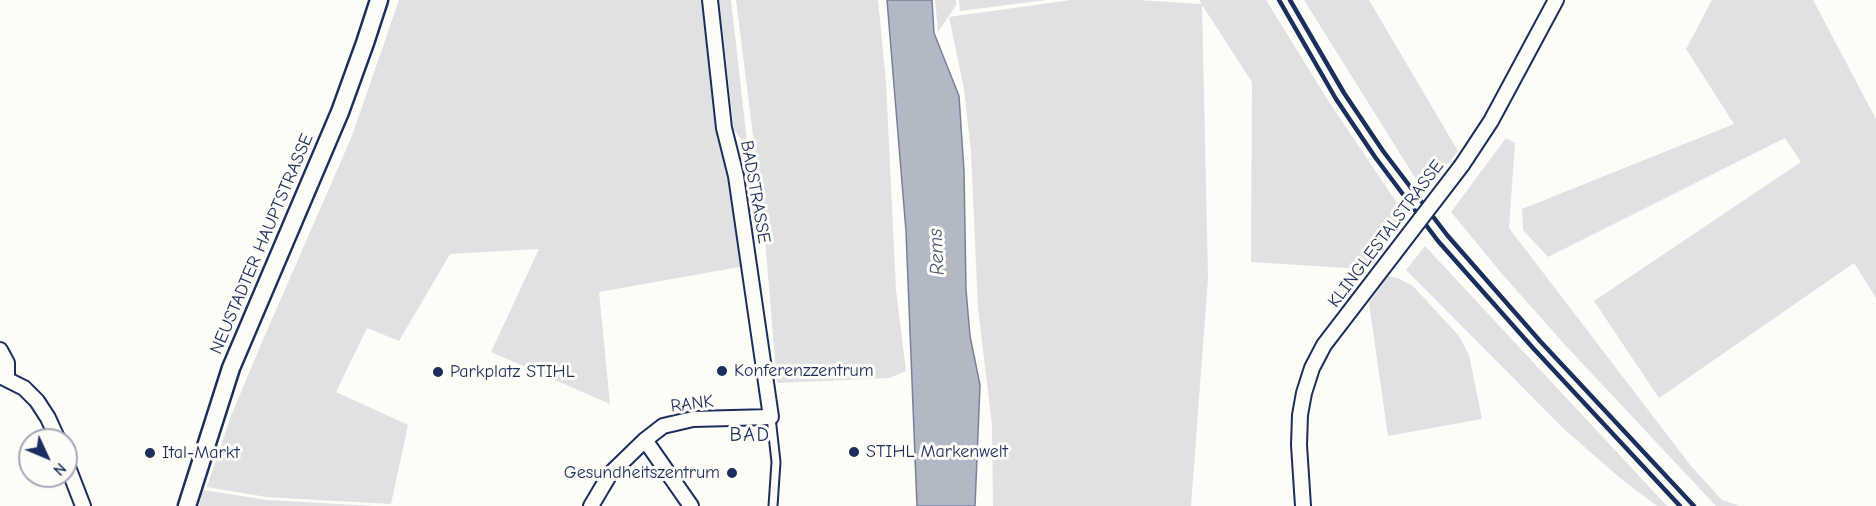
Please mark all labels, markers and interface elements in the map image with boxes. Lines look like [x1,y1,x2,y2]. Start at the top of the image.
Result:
street label: NEUSTADTER HAUPTSTRASSE [206,131,318,357]
street label: BADSTRASSE [735,139,775,245]
street label: KLINGLESTALSTRASSE [1323,156,1449,312]
water label: Rems [924,228,950,276]
place label: Konferenzzentrum [734,360,874,382]
place label: Parkplatz STIHL [450,361,575,383]
marker: Konferenzzentrum [715,364,729,378]
marker: Parkplatz STIHL [431,365,445,379]
street label: RANK [669,391,715,417]
district label: BAD [729,423,771,447]
north arrow [18,428,78,488]
place label: STIHL Markenwelt [866,441,1008,463]
place label: Ital-Markt [162,442,240,464]
marker: STIHL Markenwelt [847,445,861,459]
marker: Ital-Markt [143,446,157,460]
text: N [49,459,70,479]
place label: Gesundheitszentrum [564,462,720,484]
marker: Gesundheitszentrum [725,466,739,480]

